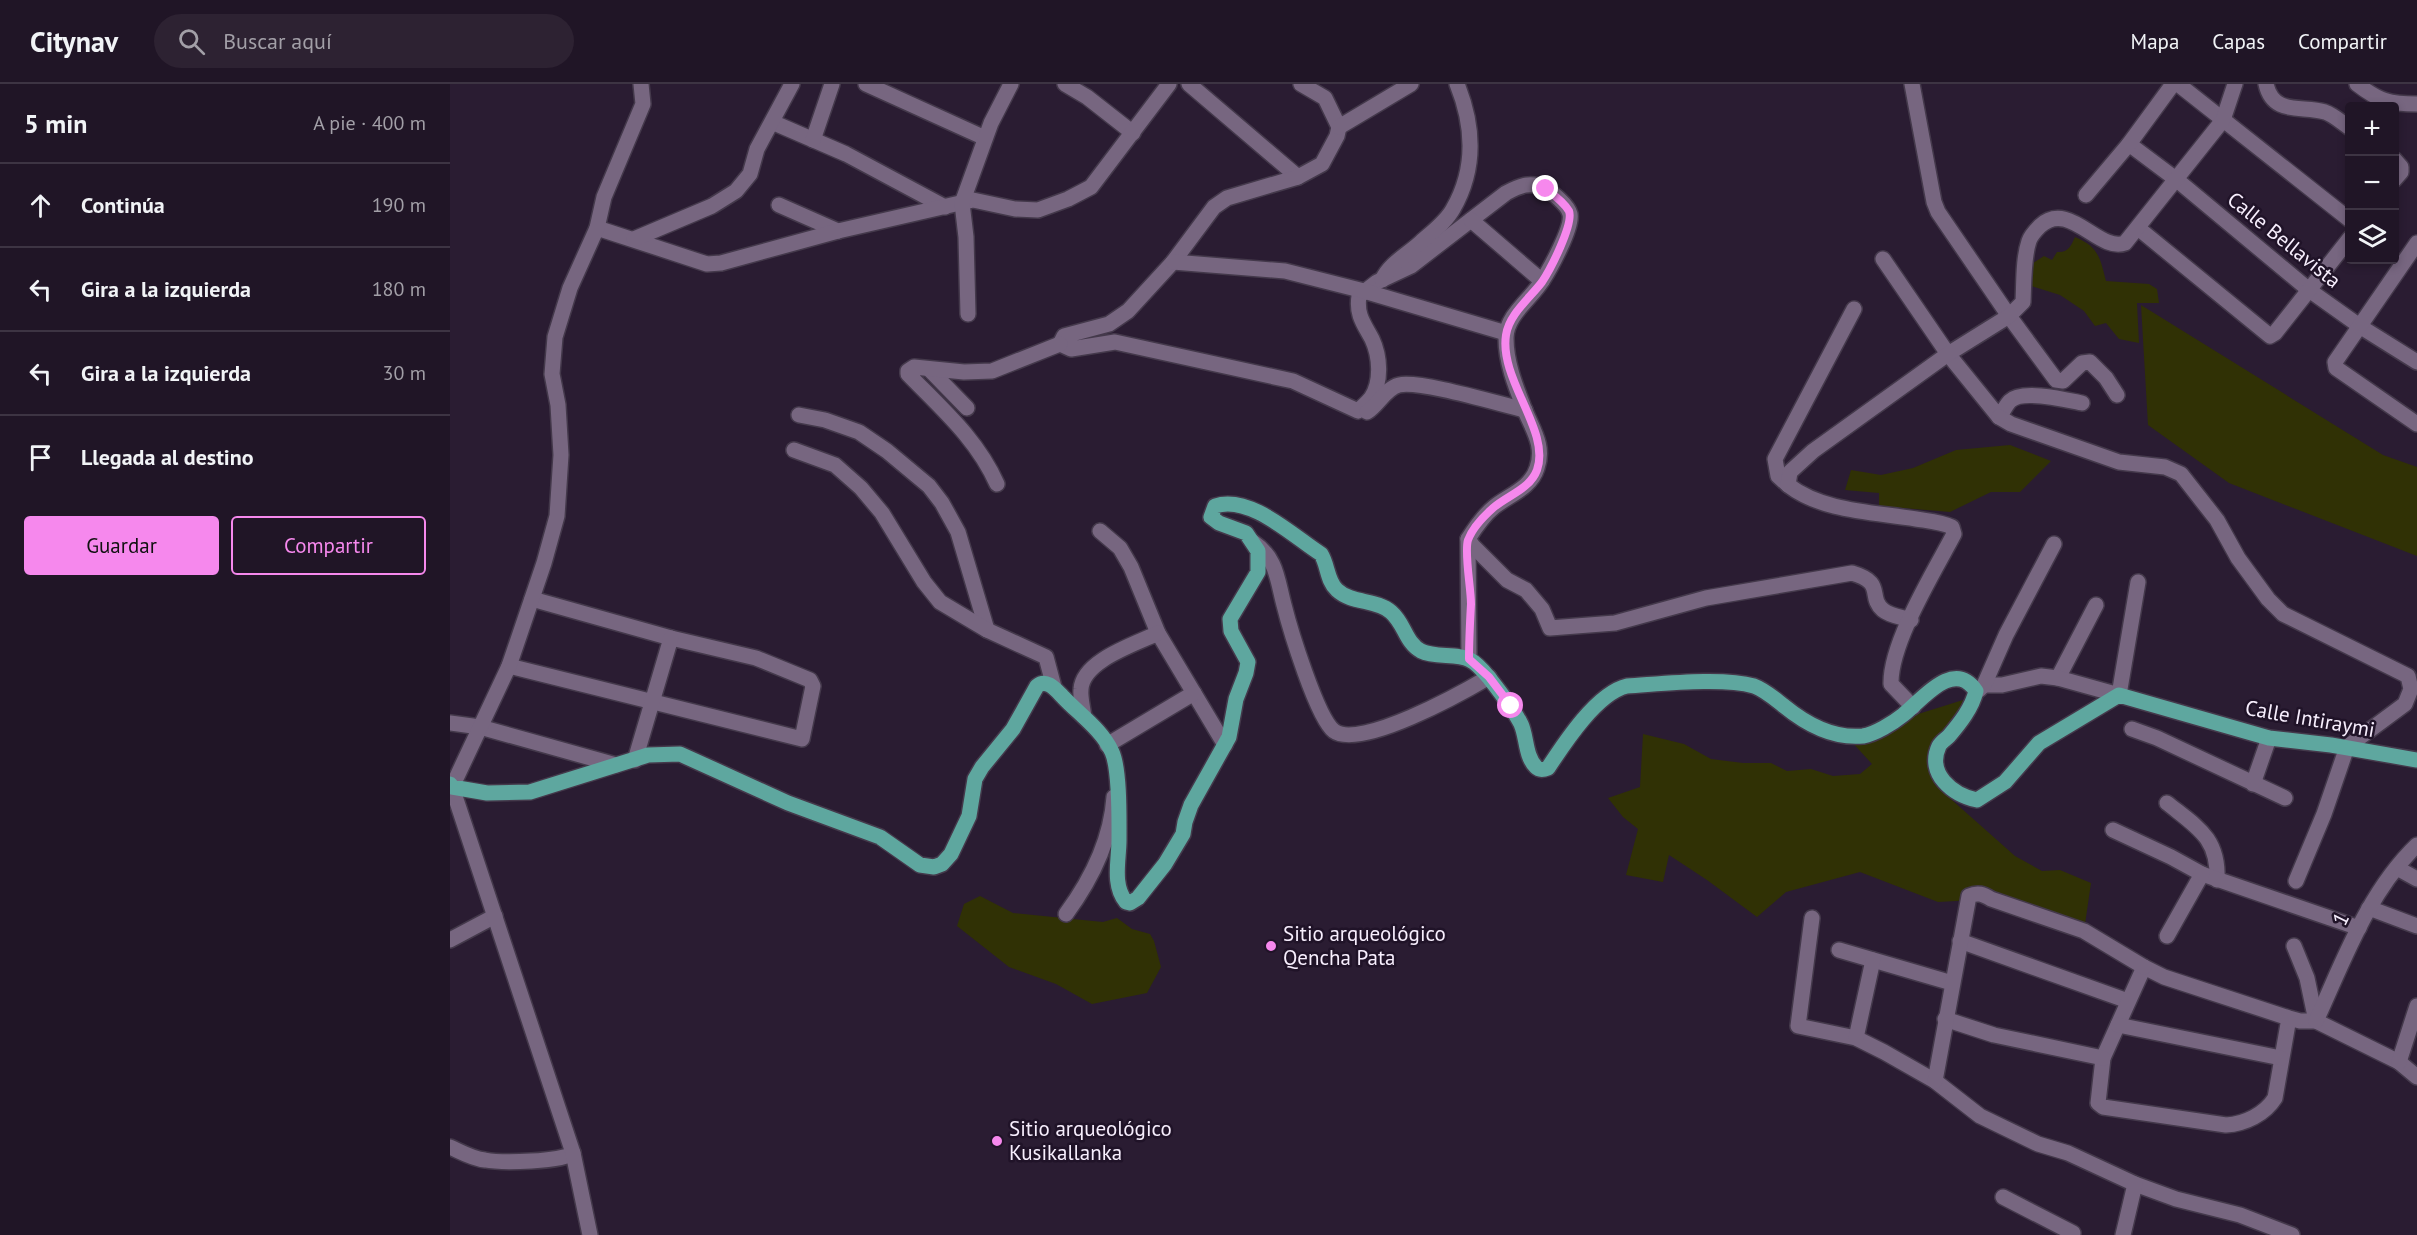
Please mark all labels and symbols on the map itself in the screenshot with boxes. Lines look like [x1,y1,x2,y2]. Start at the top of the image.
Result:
route end [1532,175,1558,201]
street label: Calle Bellavista [2222,186,2347,294]
route start [1497,692,1523,718]
street label: Calle Intiraymi [2243,694,2377,743]
street label: 1 [2326,908,2355,930]
place label: Sitio arqueológico Qencha Pata [1283,920,1446,971]
marker: Sitio arqueológico Qencha Pata [1264,939,1278,953]
place label: Sitio arqueológico Kusikallanka [1009,1115,1172,1166]
marker: Sitio arqueológico Kusikallanka [990,1134,1004,1148]

